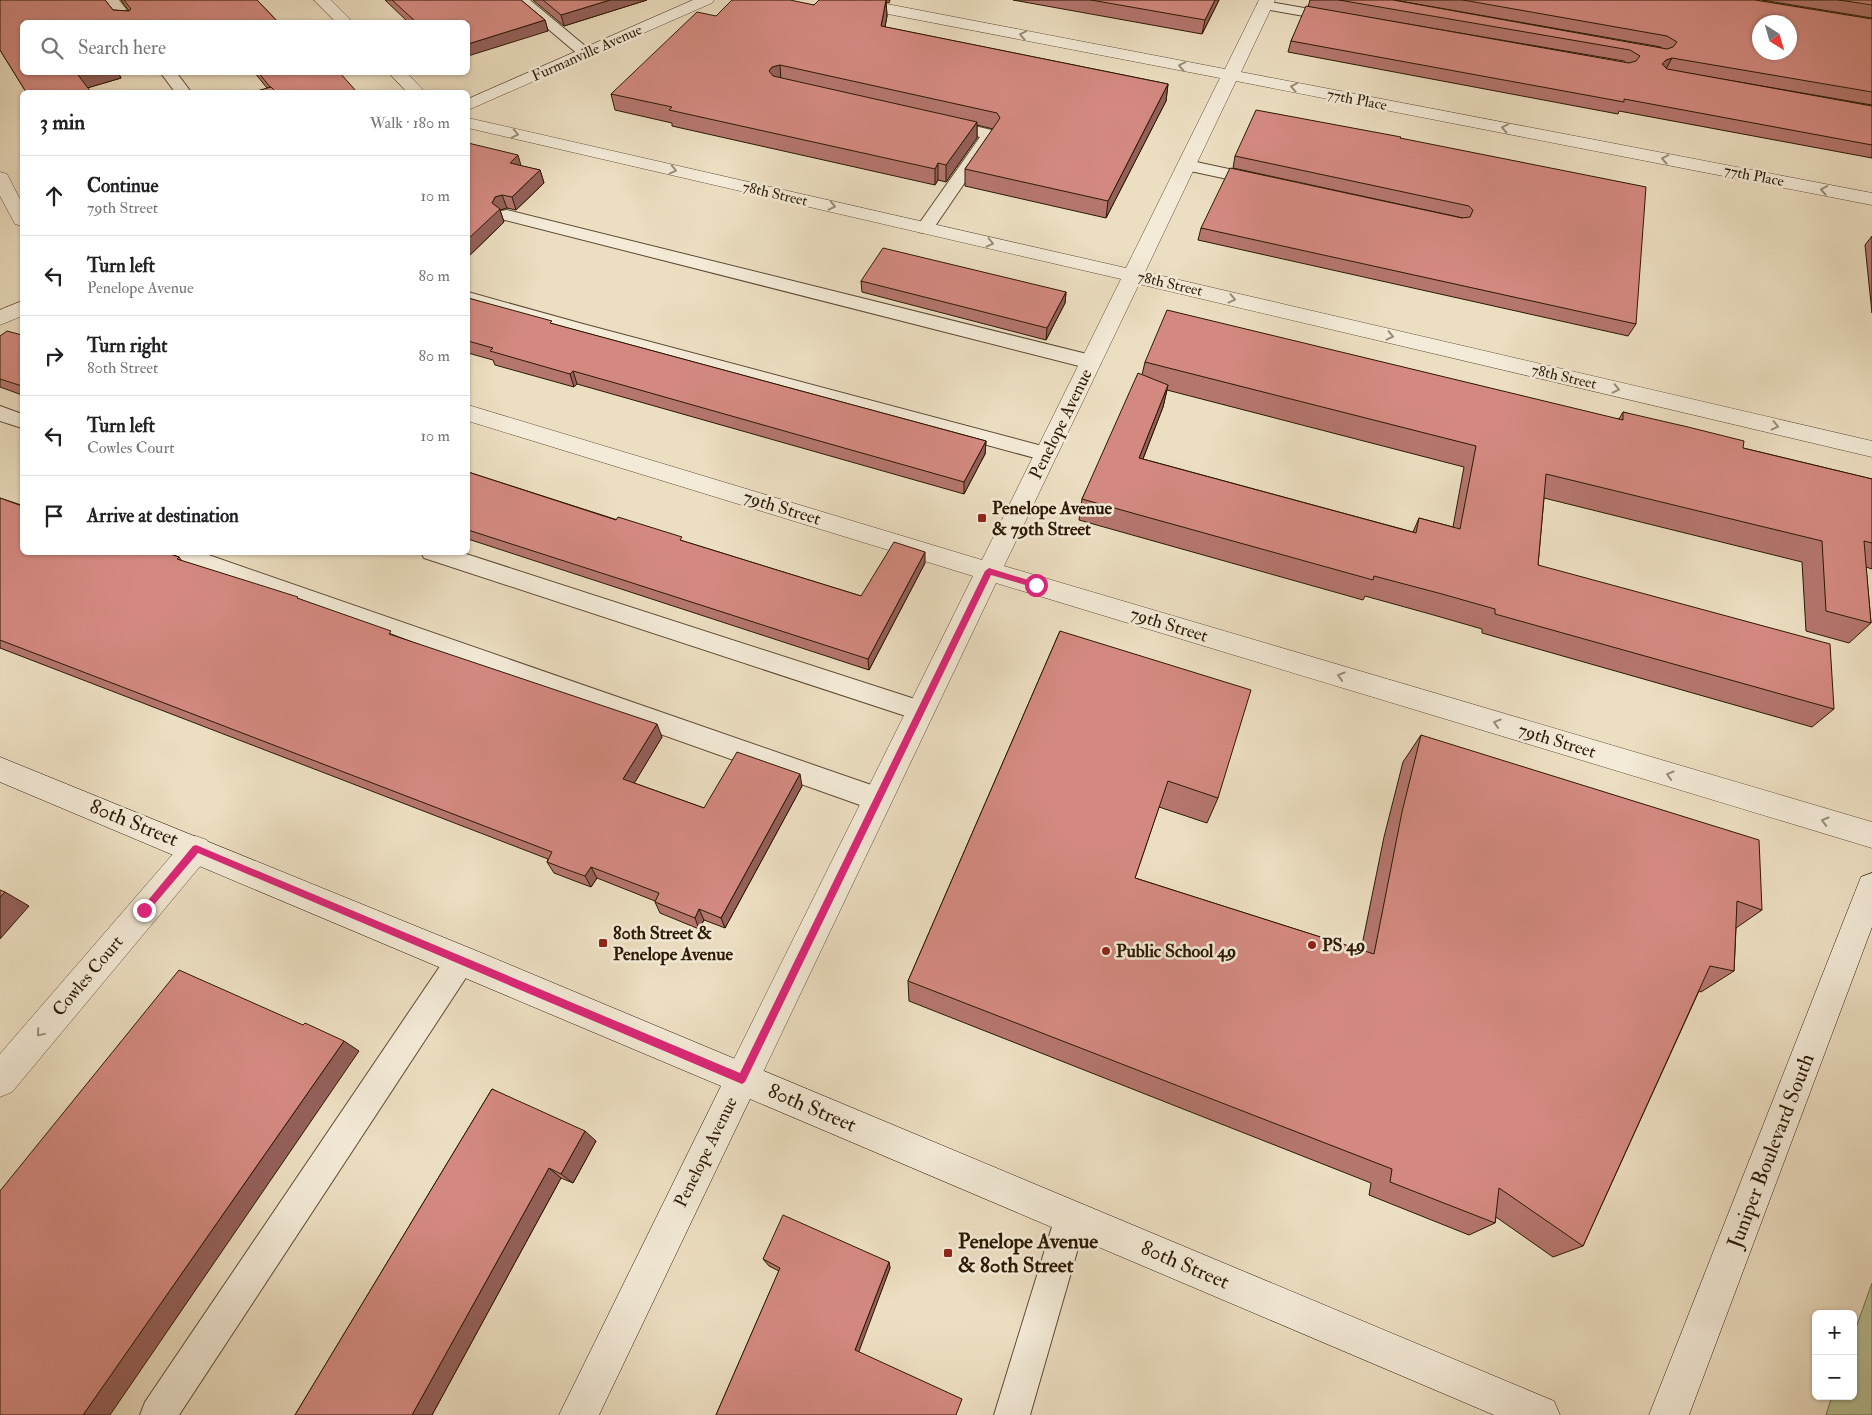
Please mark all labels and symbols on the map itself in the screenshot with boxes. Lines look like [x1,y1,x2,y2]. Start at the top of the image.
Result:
north arrow [1752,15,1797,60]
street label: Furmanville Avenue [529,20,645,86]
one-way arrow [1018,30,1027,41]
one-way arrow [1178,61,1187,72]
one-way arrow [1290,83,1298,93]
street label: 77th Place [1325,85,1389,115]
one-way arrow [1501,124,1509,134]
one-way arrow [511,128,519,139]
one-way arrow [1660,154,1669,165]
street label: 77th Place [1722,161,1786,191]
one-way arrow [669,164,678,175]
street label: 78th Street [741,177,809,211]
one-way arrow [1820,185,1829,196]
one-way arrow [827,201,836,211]
one-way arrow [986,237,995,248]
street label: 78th Street [1136,267,1204,301]
one-way arrow [1227,293,1236,304]
one-way arrow [1386,330,1395,341]
street label: 78th Street [1530,360,1598,394]
street label: Penelope Avenue [1024,365,1098,483]
one-way arrow [1612,383,1621,394]
one-way arrow [1770,420,1779,431]
street label: 79th Street [740,485,824,531]
place label: Penelope Avenue & 79th Street [992,497,1113,541]
marker: Penelope Avenue & 79th Street [976,512,988,524]
route start [1025,574,1048,597]
street label: 79th Street [1127,602,1211,648]
one-way arrow [1338,672,1346,682]
one-way arrow [1493,718,1502,728]
street label: 79th Street [1515,718,1599,764]
one-way arrow [1666,770,1674,780]
street label: 80th Street [86,793,183,853]
one-way arrow [1822,817,1830,827]
route end [133,899,156,922]
place label: 80th Street & Penelope Avenue [613,922,734,966]
street label: Cowles Court [48,931,129,1021]
place label: PS 49 [1322,934,1365,957]
marker: 80th Street & Penelope Avenue [597,937,609,949]
marker: PS 49 [1306,939,1318,951]
place label: Public School 49 [1116,940,1236,963]
marker: Public School 49 [1100,945,1112,957]
one-way arrow [37,1027,46,1036]
street label: Juniper Boulevard South [1721,1050,1821,1253]
street label: 80th Street [764,1077,860,1139]
street label: Penelope Avenue [669,1093,743,1211]
place label: Penelope Avenue & 80th Street [958,1228,1098,1279]
street label: 80th Street [1137,1234,1233,1296]
marker: Penelope Avenue & 80th Street [942,1247,954,1259]

